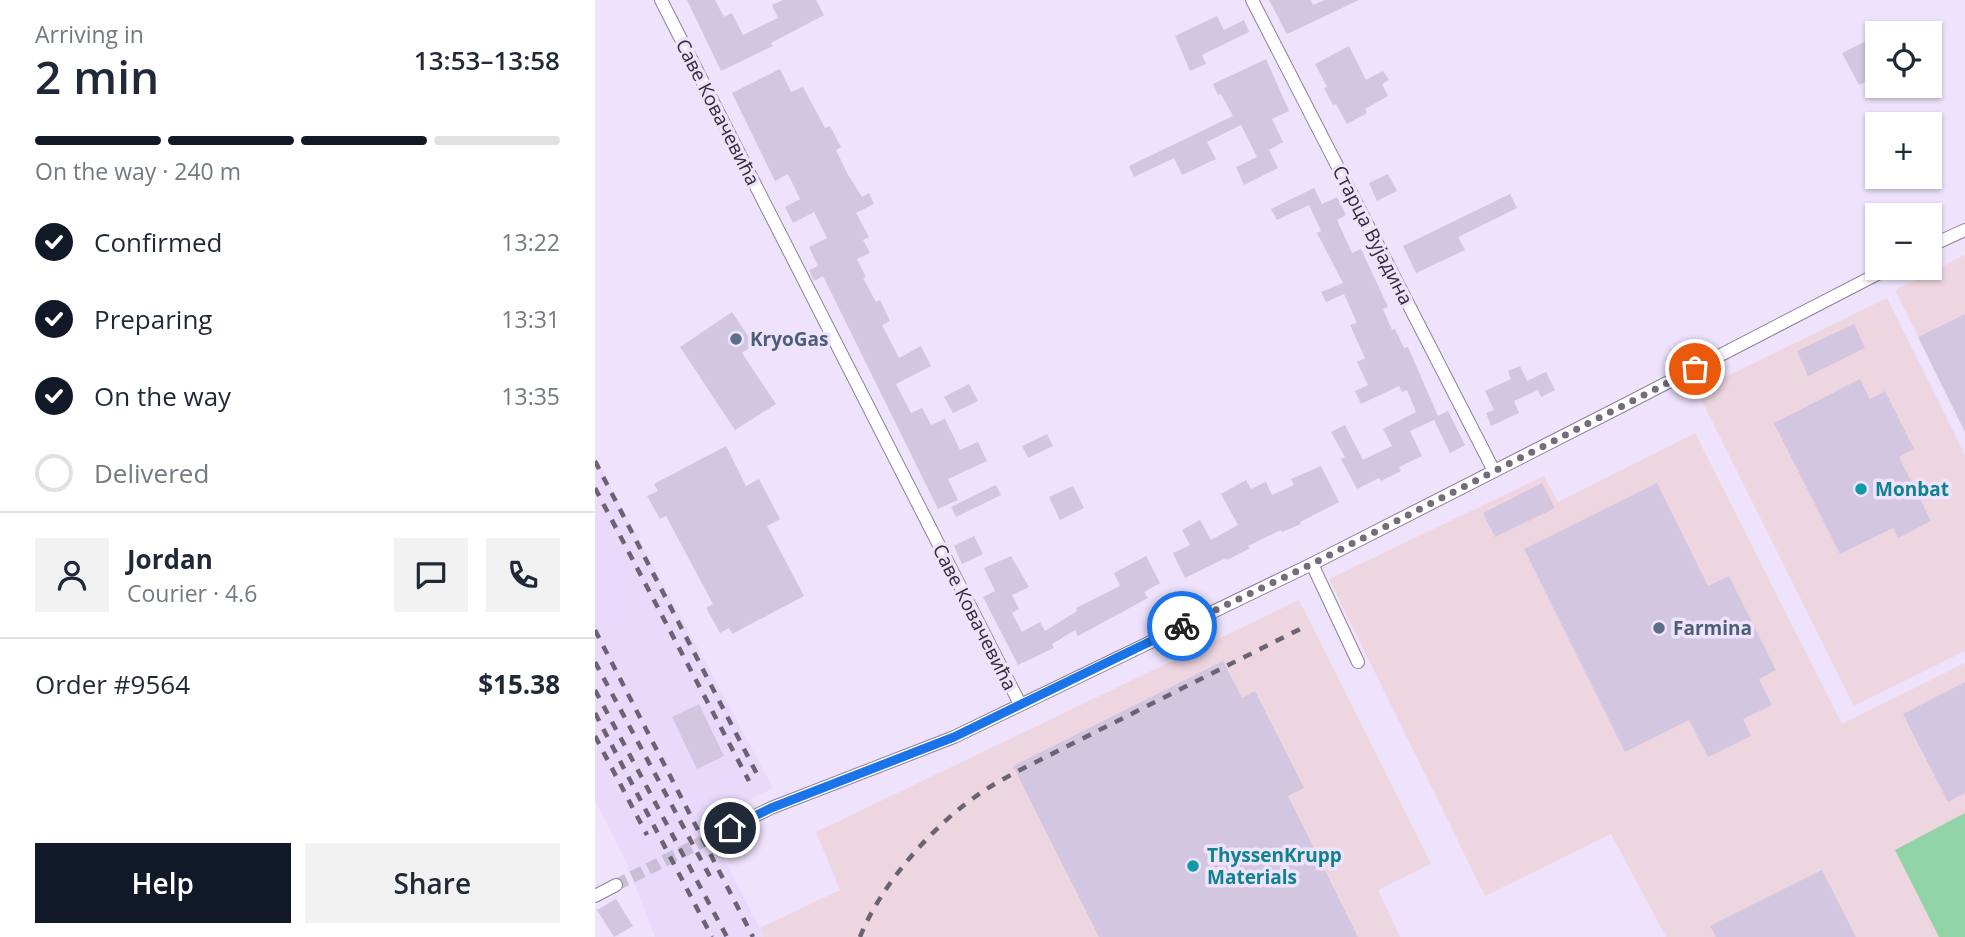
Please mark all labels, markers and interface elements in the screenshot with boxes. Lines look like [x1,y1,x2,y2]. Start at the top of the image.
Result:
text: Arriving in [35,18,144,50]
map controls [1865,21,1942,280]
button: locate [1865,21,1942,98]
street label: Саве Ковачевића [670,34,766,190]
text: 13:53–13:58 [414,42,560,78]
text: 2 min [35,45,159,107]
button: + [1865,112,1942,189]
text: On the way · 240 m [35,155,241,187]
street label: Старца Вујадина [1327,161,1419,309]
button: − [1865,203,1942,280]
icon: check [35,223,73,261]
text: Confirmed [94,224,222,260]
text: 13:22 [501,226,560,258]
icon: check [35,300,73,338]
text: Preparing [94,301,212,337]
text: 13:31 [501,303,560,335]
place label: KryoGas [750,326,829,352]
marker: KryoGas [728,331,744,347]
pin [1665,339,1725,399]
icon: bag [1676,350,1714,388]
icon: check [35,377,73,415]
text: On the way [94,378,231,414]
text: 13:35 [501,380,560,412]
text: Delivered [94,455,209,491]
place label: Monbat [1875,476,1949,502]
marker: Monbat [1853,481,1869,497]
button: person [35,538,109,612]
button: chat [394,538,468,612]
button: phone [486,538,560,612]
street label: Саве Ковачевића [927,539,1023,695]
text: Jordan [127,541,213,577]
text: Courier · 4.6 [127,577,257,609]
courier [1147,591,1217,661]
icon: bike [1163,607,1201,645]
place label: Farmina [1673,615,1752,641]
marker: Farmina [1651,620,1667,636]
text: Order #9564 [35,666,190,702]
text: $15.38 [478,666,560,702]
pin [700,798,760,858]
icon: home [711,809,749,847]
place label: ThyssenKrupp Materials [1207,842,1342,890]
button: Help [35,843,291,923]
button: Share [305,843,560,923]
marker: ThyssenKrupp Materials [1185,858,1201,874]

